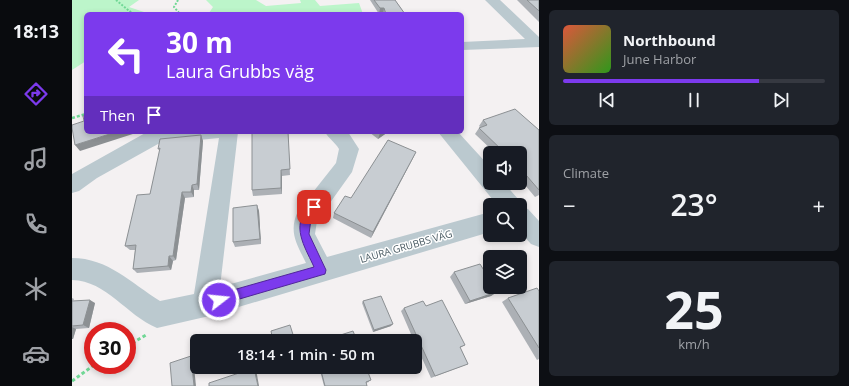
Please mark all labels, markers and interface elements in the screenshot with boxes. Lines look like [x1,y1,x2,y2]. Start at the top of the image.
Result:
text: 18:13 [13,19,59,43]
text: 30 m [166,23,233,61]
icon: left [100,28,152,80]
text: Northbound [623,30,716,50]
text: June Harbor [623,50,696,68]
text: Laura Grubbs väg [166,59,314,83]
icon: directions [22,80,50,108]
icon: previous [596,89,618,111]
icon: pause [683,89,705,111]
icon: next [770,89,792,111]
icon: arrive [143,104,165,126]
text: Then [100,105,135,125]
icon: music [22,145,50,173]
map controls [483,146,527,294]
button: sound [483,146,527,190]
text: Climate [563,164,609,182]
text: 23° [670,184,718,225]
pin [297,190,331,224]
text: − [563,190,576,220]
text: + [812,190,825,220]
icon: arrive [303,196,325,218]
button: search [483,198,527,242]
icon: phone [22,210,50,238]
street label: LAURA GRUBBS VÄG [358,226,454,266]
button: layers [483,250,527,294]
text: 25 [664,273,724,344]
icon: climate [22,275,50,303]
position arrow [198,279,240,321]
speed limit sign: 30 [84,322,136,374]
text: km/h [678,335,710,353]
icon: car [22,340,50,368]
text: 18:14 · 1 min · 50 m [237,344,375,364]

